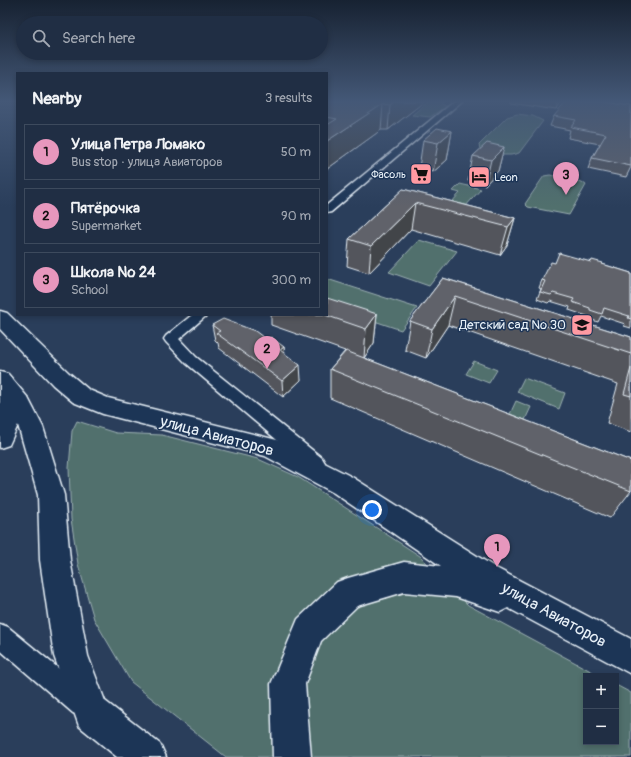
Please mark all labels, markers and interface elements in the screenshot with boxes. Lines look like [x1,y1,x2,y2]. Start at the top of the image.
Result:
search box [16,16,328,60]
icon: search [30,27,52,49]
text: Search here [62,29,135,48]
text: Nearby [32,88,81,109]
text: 3 results [265,90,312,106]
text: Улица Петра Ломако [71,135,205,154]
text: 1 [43,144,49,160]
text: 50 m [281,144,311,160]
text: Bus stop · улица Авиаторов [71,154,223,170]
supermarket icon: Фасоль [408,161,434,187]
pin: 3 [553,162,579,195]
hotel icon: Leon [466,164,492,190]
place label: Фасоль [371,168,406,181]
place label: Leon [494,171,518,184]
text: Пятёрочка [71,199,140,218]
text: 2 [42,208,50,224]
text: 90 m [281,208,311,224]
text: Supermarket [71,218,142,234]
text: Школа № 24 [71,263,156,282]
text: 3 [42,272,50,288]
text: 300 m [272,272,311,288]
text: School [71,282,108,298]
school or university icon: Детский сад № 30 [569,312,595,338]
place label: Детский сад № 30 [458,317,566,333]
pin: 2 [254,336,280,369]
street label: улица Авиаторов [157,411,276,461]
your location [362,500,382,520]
pin: 1 [484,534,510,567]
street label: улица Авиаторов [497,577,610,652]
map controls [583,673,619,745]
button: + [583,673,619,709]
button: − [583,709,619,745]

